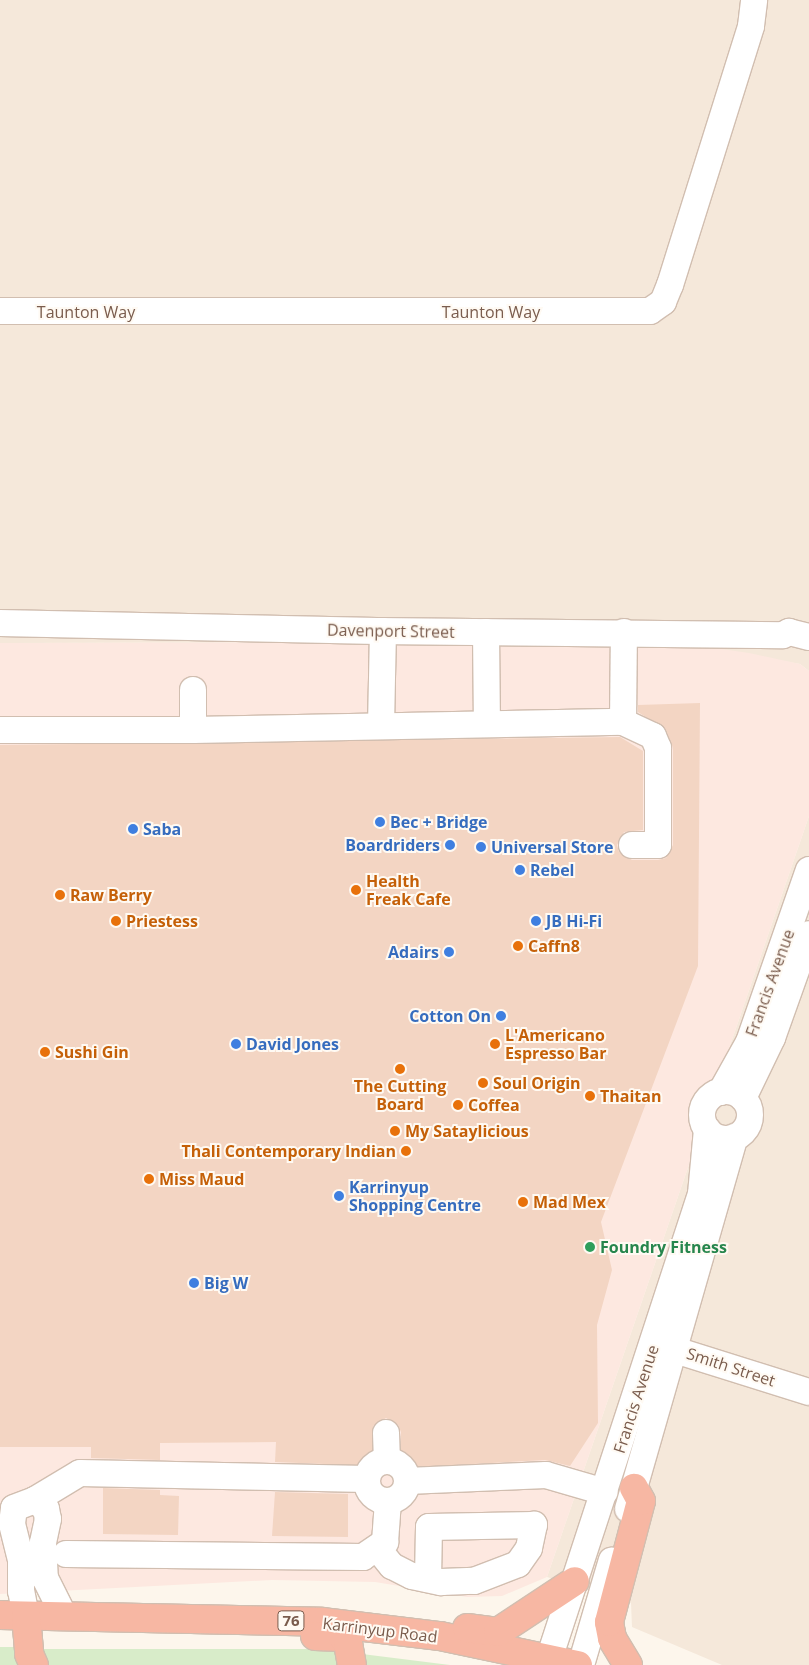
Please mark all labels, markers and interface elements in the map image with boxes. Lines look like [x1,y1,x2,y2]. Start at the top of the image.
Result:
street label: Taunton Way [37,302,135,322]
street label: Taunton Way [442,302,540,322]
street label: Davenport Street [327,620,455,642]
place label: Bec + Bridge [390,812,487,832]
marker: Bec + Bridge [374,816,386,828]
place label: Saba [143,819,181,839]
marker: Saba [127,823,139,835]
place label: Boardriders [345,835,440,855]
place label: Universal Store [491,837,613,857]
marker: Boardriders [444,839,456,851]
marker: Universal Store [475,841,487,853]
place label: Rebel [530,860,574,880]
marker: Rebel [514,864,526,876]
place label: Health Freak Cafe [366,871,451,909]
marker: Health Freak Cafe [350,884,362,896]
place label: Raw Berry [70,885,152,905]
marker: Raw Berry [54,889,66,901]
place label: Priestess [126,911,198,931]
place label: JB Hi-Fi [546,911,602,931]
marker: Priestess [110,915,122,927]
marker: JB Hi-Fi [530,915,542,927]
street label: Francis Avenue [742,927,798,1039]
place label: Caffn8 [528,936,580,956]
marker: Caffn8 [512,940,524,952]
place label: Adairs [388,942,439,962]
marker: Adairs [443,946,455,958]
place label: Cotton On [409,1006,491,1026]
marker: Cotton On [495,1010,507,1022]
place label: L'Americano Espresso Bar [505,1025,606,1063]
place label: David Jones [246,1034,339,1054]
marker: David Jones [230,1038,242,1050]
marker: L'Americano Espresso Bar [489,1038,501,1050]
place label: Sushi Gin [55,1042,129,1062]
marker: Sushi Gin [39,1046,51,1058]
marker: The Cutting Board [394,1063,406,1075]
place label: Soul Origin [493,1073,581,1093]
place label: The Cutting Board [354,1076,446,1114]
marker: Soul Origin [477,1077,489,1089]
place label: Thaitan [600,1086,661,1106]
marker: Thaitan [584,1090,596,1102]
place label: Coffea [468,1095,520,1115]
marker: Coffea [452,1099,464,1111]
place label: My Sataylicious [405,1121,529,1141]
marker: My Sataylicious [389,1125,401,1137]
place label: Thali Contemporary Indian [181,1141,396,1161]
marker: Thali Contemporary Indian [400,1145,412,1157]
place label: Miss Maud [159,1169,244,1189]
marker: Miss Maud [143,1173,155,1185]
place label: Karrinyup Shopping Centre [349,1177,481,1215]
marker: Karrinyup Shopping Centre [333,1190,345,1202]
place label: Mad Mex [533,1192,606,1212]
marker: Mad Mex [517,1196,529,1208]
place label: Foundry Fitness [600,1237,727,1257]
marker: Foundry Fitness [584,1241,596,1253]
place label: Big W [204,1273,248,1293]
marker: Big W [188,1277,200,1289]
street label: Francis Avenue [609,1342,663,1456]
street label: Smith Street [684,1344,778,1390]
road number: 76 [277,1608,305,1634]
street label: Karrinyup Road [321,1613,439,1647]

